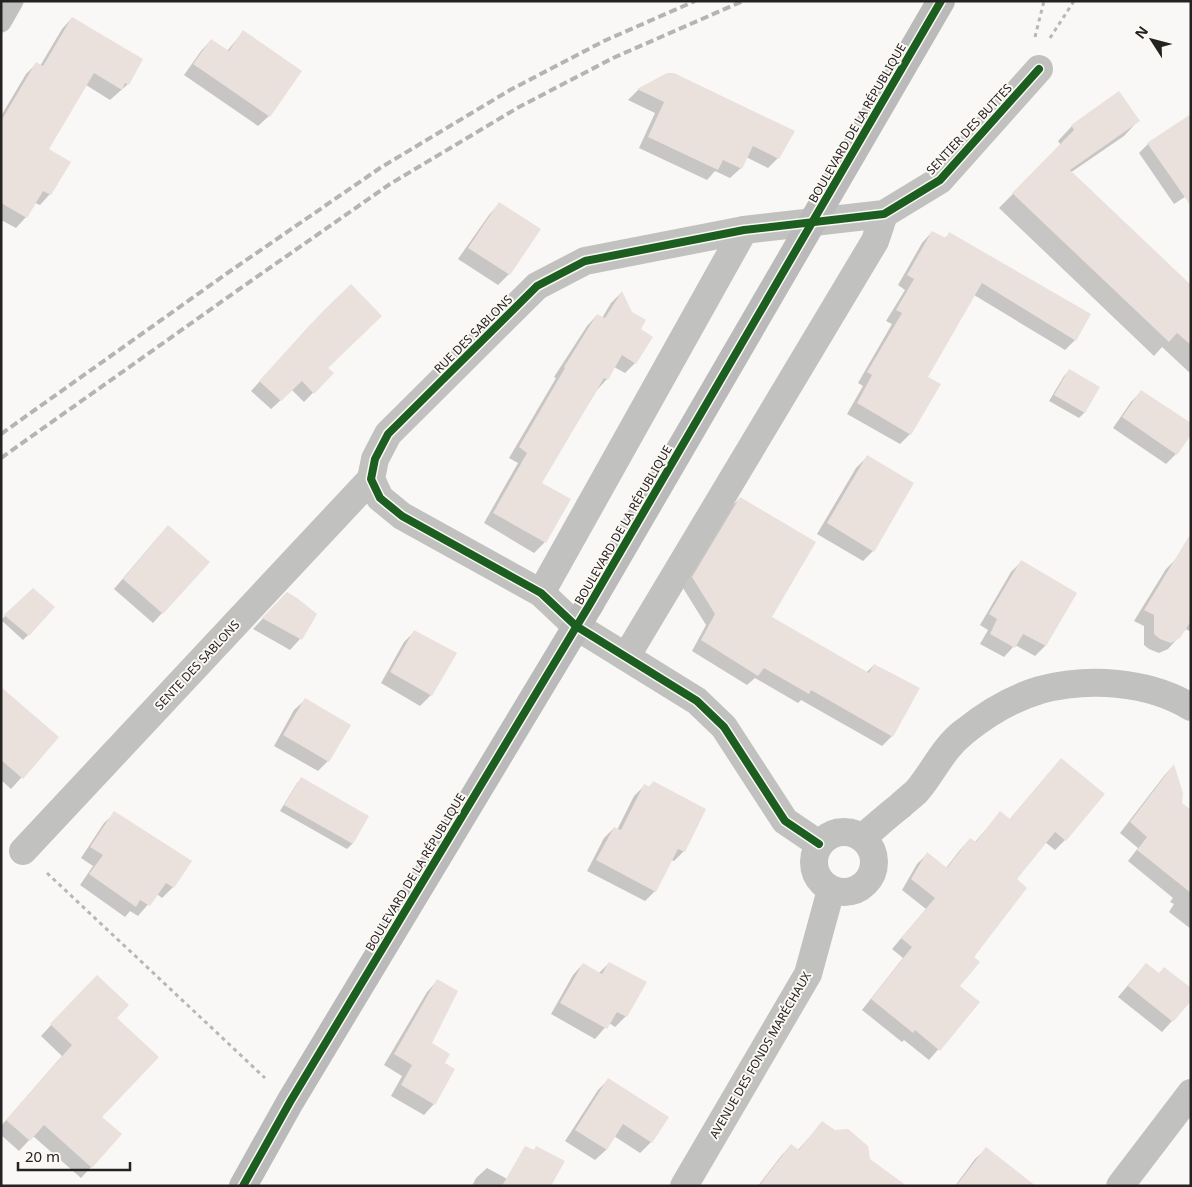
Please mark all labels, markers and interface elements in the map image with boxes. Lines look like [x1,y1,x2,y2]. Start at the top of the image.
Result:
north arrow [1127,15,1177,65]
text: N [1130,22,1152,42]
street label: BOULEVARD DE LA RÉPUBLIQUE [804,40,910,206]
street label: SENTIER DES BUTTES [922,79,1016,178]
street label: RUE DES SABLONS [430,291,516,377]
street label: BOULEVARD DE LA RÉPUBLIQUE [570,442,676,608]
street label: SENTE DES SABLONS [151,616,243,714]
street label: BOULEVARD DE LA RÉPUBLIQUE [361,790,469,954]
street label: AVENUE DES FONDS MARÉCHAUX [705,969,815,1141]
scale bar [18,1140,130,1172]
text: 20 m [25,1146,60,1166]

